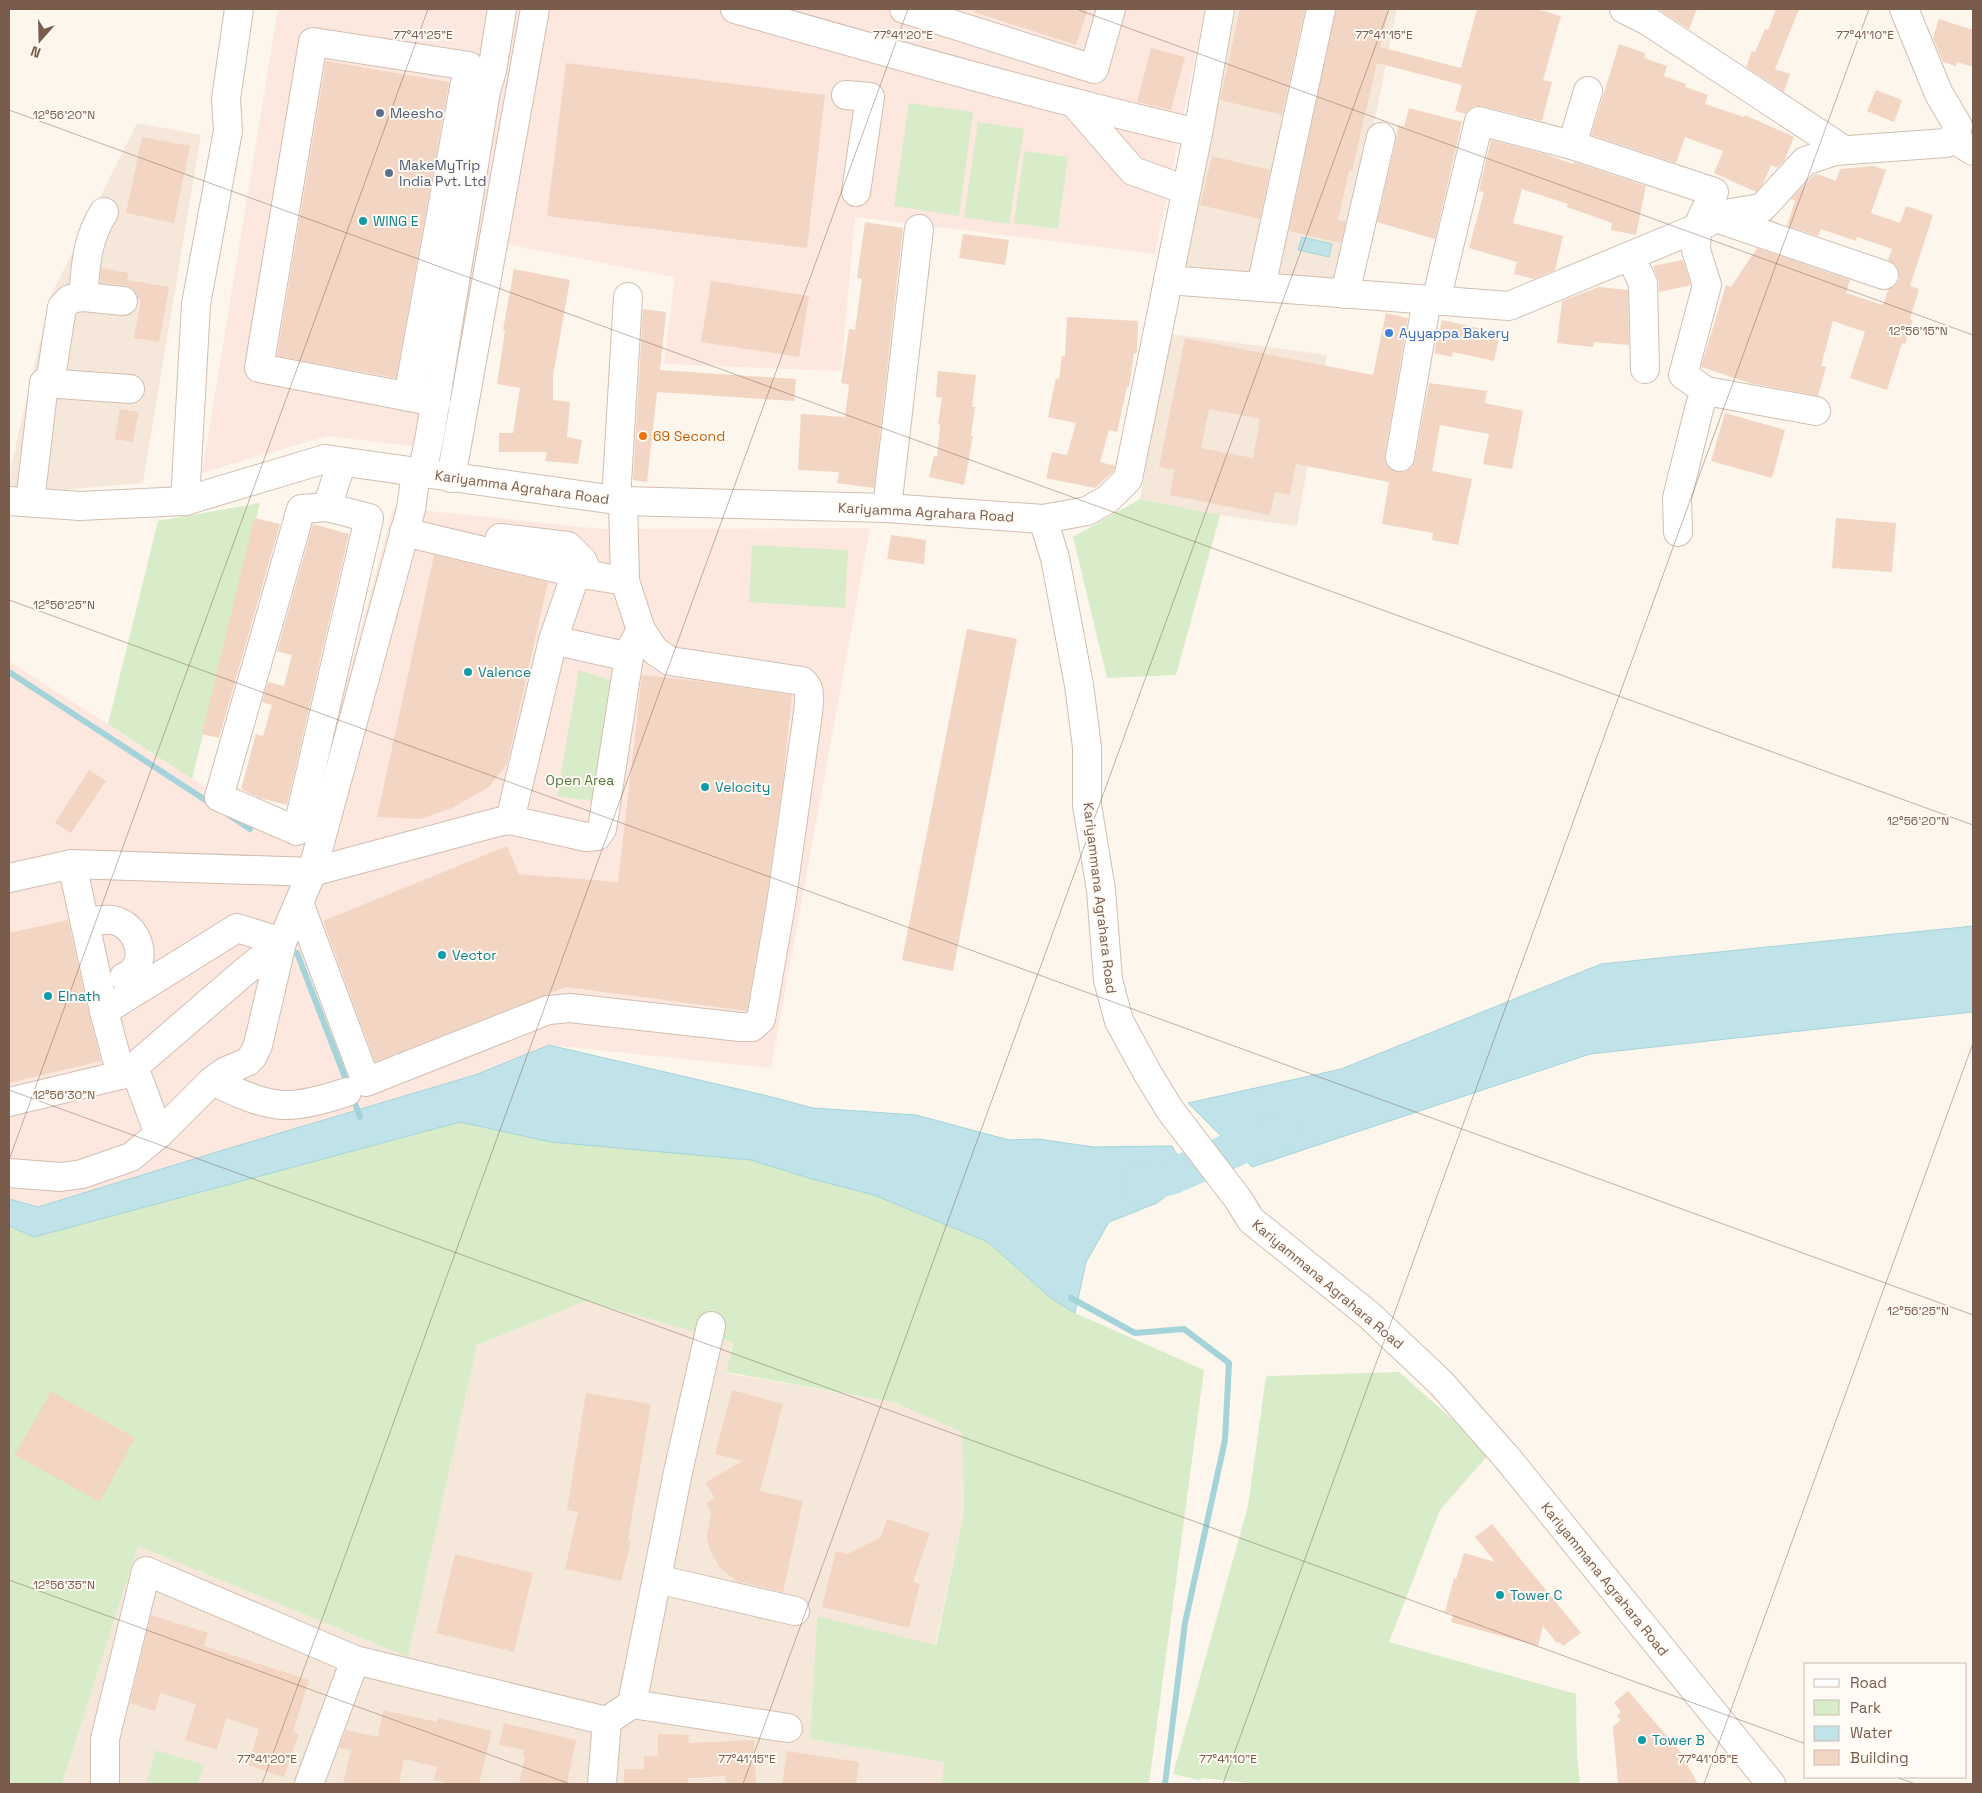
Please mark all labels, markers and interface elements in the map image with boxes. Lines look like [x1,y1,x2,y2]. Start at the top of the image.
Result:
north arrow [15,15,65,65]
text: 77°41'25"E [393,27,453,43]
text: 77°41'20"E [873,27,933,43]
text: 77°41'15"E [1355,27,1413,43]
text: 77°41'10"E [1836,27,1894,43]
text: N [28,42,43,62]
place label: Meesho [390,104,443,122]
text: 12°56'20"N [33,107,95,123]
marker: Meesho [374,107,386,119]
place label: MakeMyTrip India Pvt. Ltd [399,156,486,190]
marker: MakeMyTrip India Pvt. Ltd [383,167,395,179]
place label: WING E [373,212,419,230]
marker: WING E [357,215,369,227]
text: 12°56'15"N [1888,323,1948,339]
place label: Ayyappa Bakery [1399,324,1509,342]
marker: Ayyappa Bakery [1383,327,1395,339]
place label: 69 Second [653,427,725,445]
marker: 69 Second [637,430,649,442]
street label: Kariyamma Agrahara Road [434,466,610,508]
street label: Kariyamma Agrahara Road [838,498,1014,526]
text: 12°56'25"N [33,597,95,613]
place label: Valence [478,663,531,681]
marker: Valence [462,666,474,678]
park label: Open Area [546,771,614,789]
place label: Velocity [715,778,770,796]
marker: Velocity [699,781,711,793]
street label: Kariyammana Agrahara Road [1079,801,1121,995]
text: 12°56'20"N [1887,813,1949,829]
place label: Vector [452,946,497,964]
marker: Vector [436,949,448,961]
place label: Elnath [58,987,101,1005]
marker: Elnath [42,990,54,1002]
text: 12°56'30"N [33,1087,95,1103]
street label: Kariyammana Agrahara Road [1248,1215,1408,1353]
text: 12°56'25"N [1887,1303,1949,1319]
street label: Kariyammana Agrahara Road [1537,1498,1673,1660]
text: 12°56'35"N [33,1577,95,1593]
place label: Tower C [1510,1586,1563,1604]
marker: Tower C [1494,1589,1506,1601]
legend [1804,1663,1967,1778]
text: Road [1850,1673,1887,1692]
text: Park [1850,1698,1881,1717]
text: Water [1850,1723,1893,1742]
place label: Tower B [1652,1731,1705,1749]
marker: Tower B [1636,1734,1648,1746]
text: Building [1850,1748,1909,1767]
text: 77°41'20"E [237,1751,297,1767]
text: 77°41'15"E [718,1751,776,1767]
text: 77°41'10"E [1199,1751,1257,1767]
text: 77°41'05"E [1678,1751,1738,1767]

